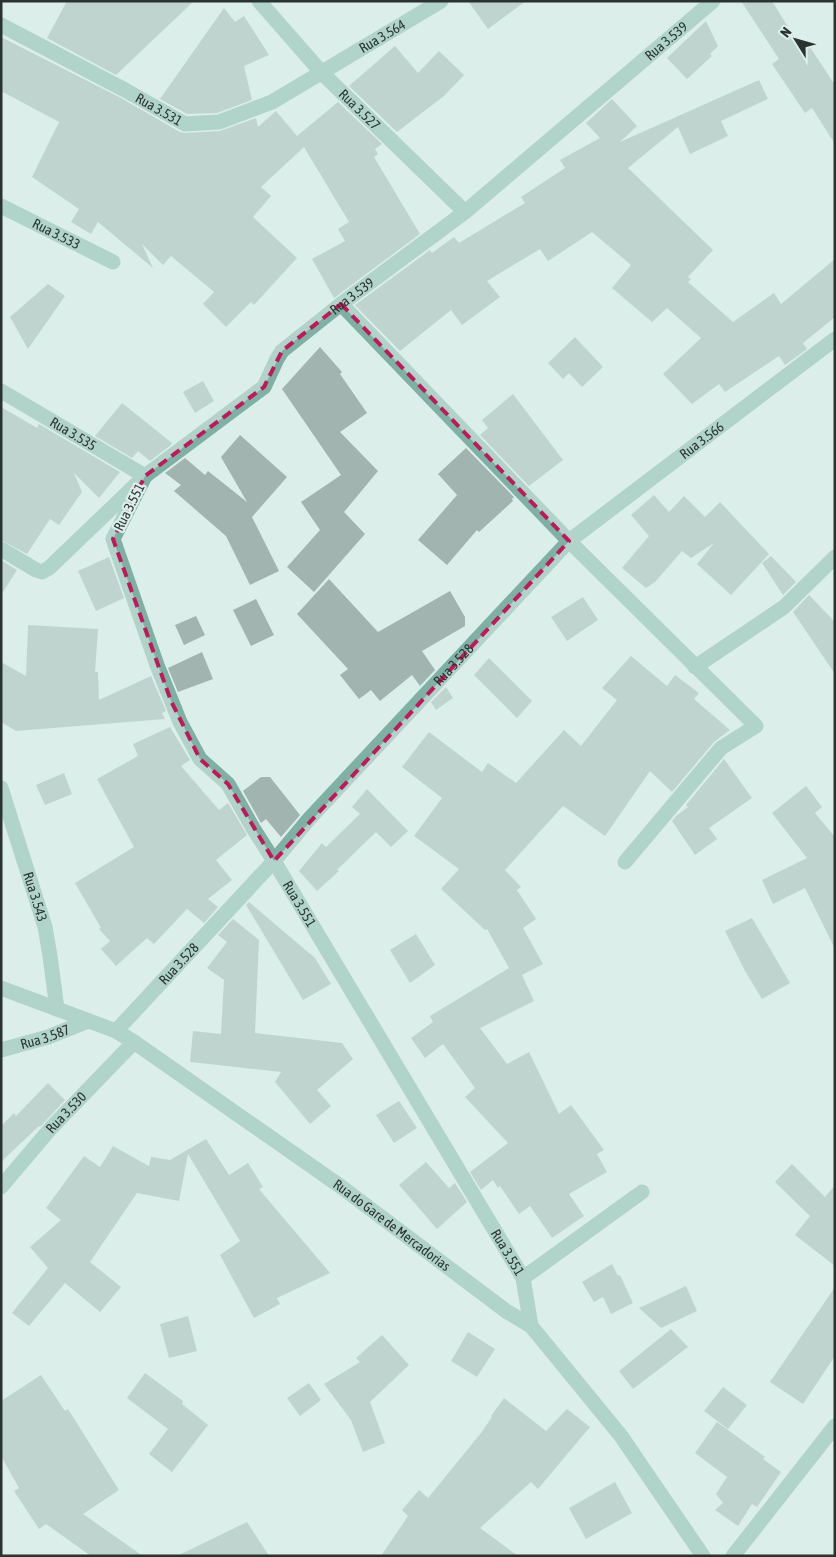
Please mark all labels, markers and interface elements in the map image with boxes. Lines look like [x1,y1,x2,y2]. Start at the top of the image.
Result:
north arrow [771,15,821,65]
street label: Rua 3.564 [356,16,409,56]
street label: Rua 3.539 [642,18,691,64]
text: N [777,24,794,40]
street label: Rua 3.527 [336,86,383,133]
street label: Rua 3.531 [133,90,185,129]
street label: Rua 3.533 [30,215,83,252]
street label: Rua 3.539 [327,274,377,318]
street label: Rua 3.535 [47,414,99,454]
street label: Rua 3.566 [677,418,727,462]
street label: Rua 3.551 [110,481,148,533]
street label: Rua 3.528 [430,640,477,689]
street label: Rua 3.543 [20,870,51,923]
street label: Rua 3.551 [280,878,320,930]
street label: Rua 3.528 [155,939,202,988]
street label: Rua 3.587 [19,1021,72,1052]
street label: Rua 3.530 [42,1088,90,1136]
street label: Rua do Gare de Mercadorias [330,1176,453,1274]
street label: Rua 3.551 [488,1226,528,1278]

